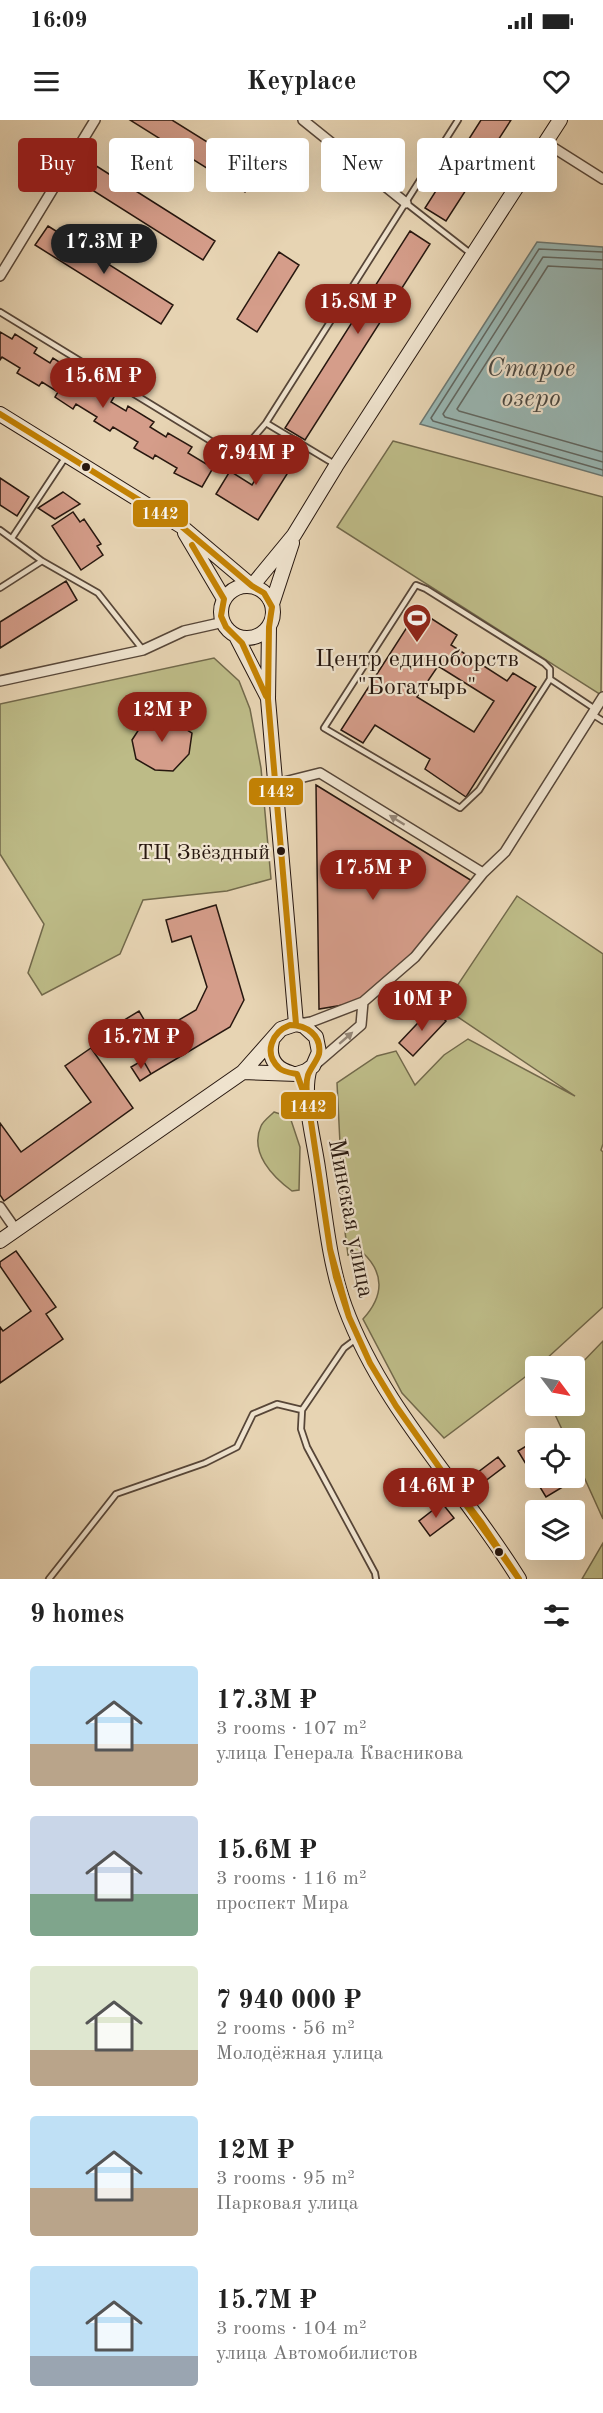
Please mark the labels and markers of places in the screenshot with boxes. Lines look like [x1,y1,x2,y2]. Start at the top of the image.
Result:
pin: 17.3M ₽ [49,224,159,275]
pin: 15.8M ₽ [303,284,413,335]
pin: 15.6M ₽ [48,358,158,409]
pin: 7.94M ₽ [201,435,311,486]
unlabelled marker [80,461,92,473]
sports icon: Центр единоборств "Богатырь" [401,602,433,644]
place label: Центр единоборств "Богатырь" [315,648,519,700]
pin: 12M ₽ [120,692,204,743]
place label: ТЦ Звёздный [137,842,270,864]
marker: ТЦ Звёздный [275,845,287,857]
pin: 17.5M ₽ [318,850,428,901]
pin: 10M ₽ [380,981,464,1032]
pin: 15.7M ₽ [86,1019,196,1070]
pin: 14.6M ₽ [381,1468,491,1519]
unlabelled marker [493,1546,505,1558]

